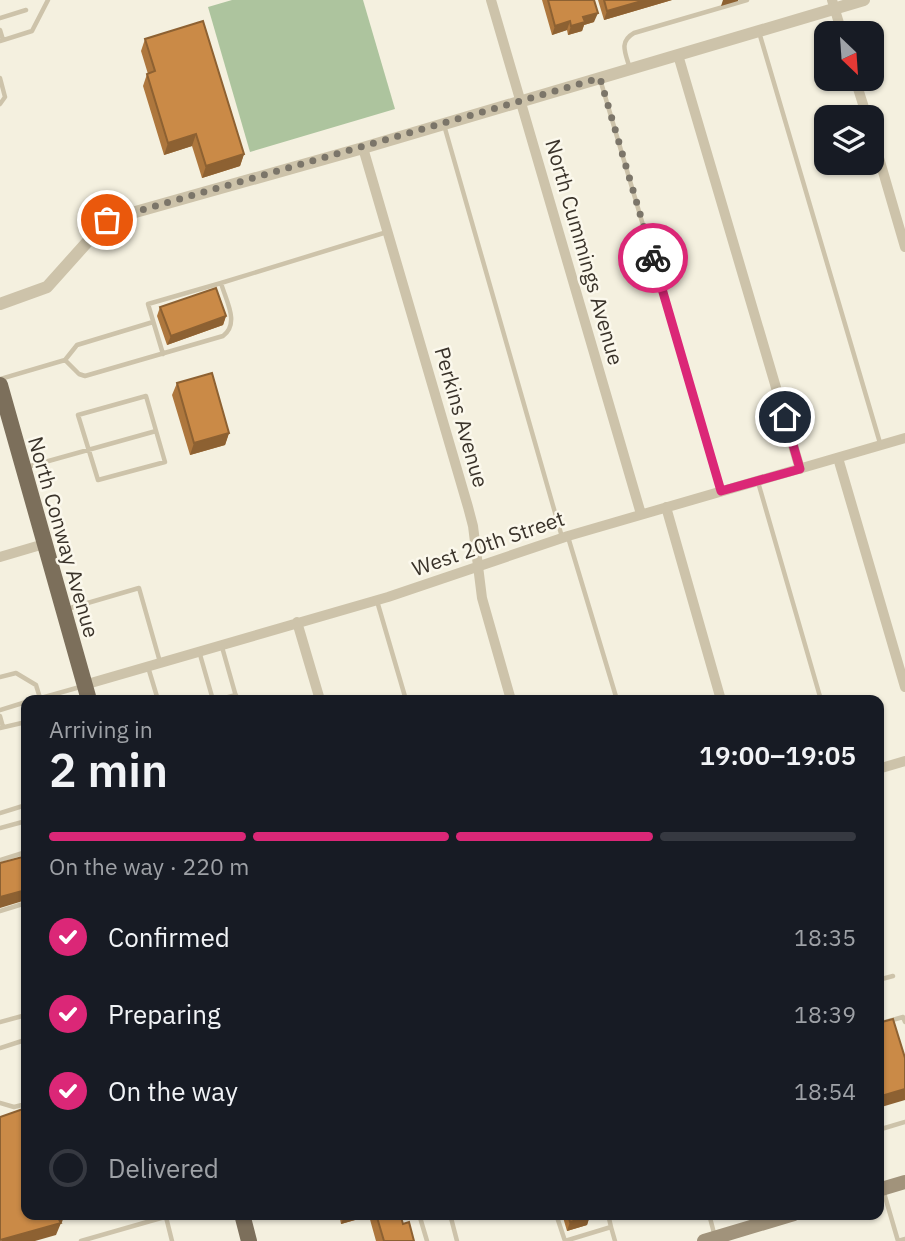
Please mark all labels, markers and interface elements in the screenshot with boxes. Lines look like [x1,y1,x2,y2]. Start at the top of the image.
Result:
north arrow [814,21,884,91]
map controls [814,21,884,175]
button: layers [814,105,884,175]
street label: North Cummings Avenue [539,136,631,368]
pin [77,190,137,250]
icon: bag [88,201,126,239]
courier [618,223,688,293]
icon: bike [634,239,672,277]
street label: Perkins Avenue [429,343,495,491]
pin [755,387,815,447]
icon: home [766,398,804,436]
street label: North Conway Avenue [22,433,106,641]
street label: West 20th Street [408,504,568,582]
text: Arriving in [49,714,153,744]
text: 19:00–19:05 [699,738,856,772]
text: 2 min [49,740,168,800]
text: On the way · 220 m [49,851,249,881]
icon: check [49,918,87,956]
text: Confirmed [108,920,230,954]
text: 18:35 [794,922,856,952]
icon: check [49,995,87,1033]
text: Preparing [108,997,221,1031]
text: 18:39 [794,999,856,1029]
icon: check [49,1072,87,1110]
text: On the way [108,1074,238,1108]
text: 18:54 [794,1076,856,1106]
text: Delivered [108,1151,219,1185]

